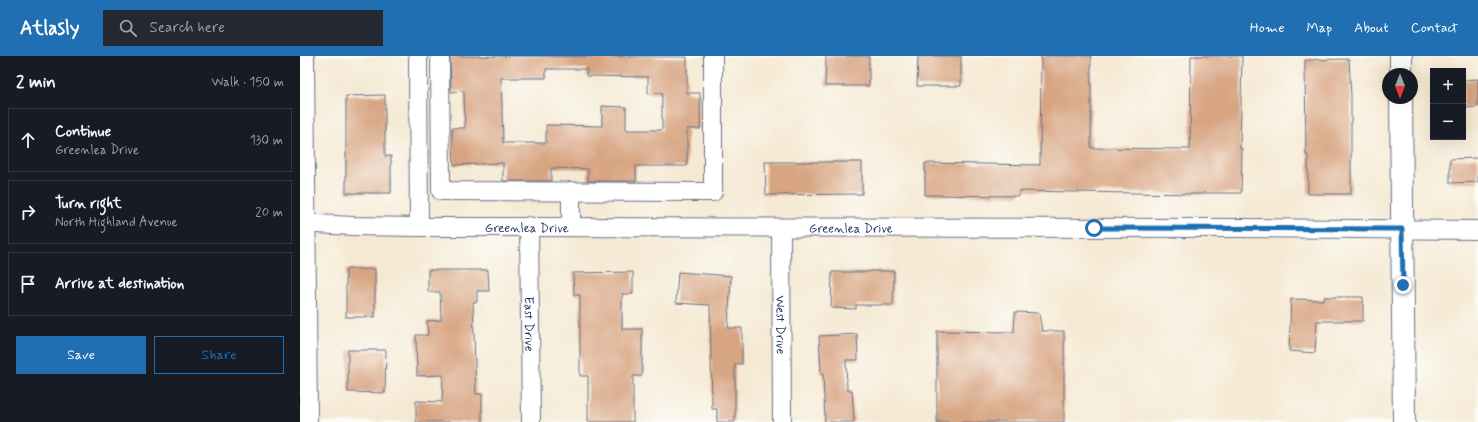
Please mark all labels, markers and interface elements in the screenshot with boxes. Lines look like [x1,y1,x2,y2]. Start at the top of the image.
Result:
search box [103,10,383,46]
text: Atlasly [20,16,79,41]
icon: search [117,17,139,39]
text: Search here [149,18,225,38]
text: Home [1250,19,1284,37]
text: Map [1306,19,1332,37]
text: About [1354,19,1389,37]
text: Contact [1411,19,1458,37]
north arrow [1382,68,1418,104]
map controls [1430,68,1466,140]
button: + [1430,68,1466,104]
text: 2 min [16,71,56,93]
text: Walk · 150 m [211,74,284,91]
button: − [1430,104,1466,140]
text: Continue [55,122,111,142]
icon: ahead [17,129,39,151]
text: 130 m [250,132,283,149]
text: Greenlea Drive [55,142,139,159]
text: Turn right [55,194,122,214]
icon: right [17,201,39,223]
text: 20 m [255,204,283,221]
text: North Highland Avenue [55,214,178,231]
route start [1085,219,1103,237]
street label: Greenlea Drive [485,220,569,237]
street label: Greenlea Drive [809,220,893,238]
icon: arrive [17,273,39,295]
text: Arrive at destination [55,274,184,294]
route end [1394,276,1412,294]
street label: East Drive [520,296,537,352]
street label: West Drive [771,296,789,355]
button: Save [16,336,146,374]
button: Share [154,336,284,374]

